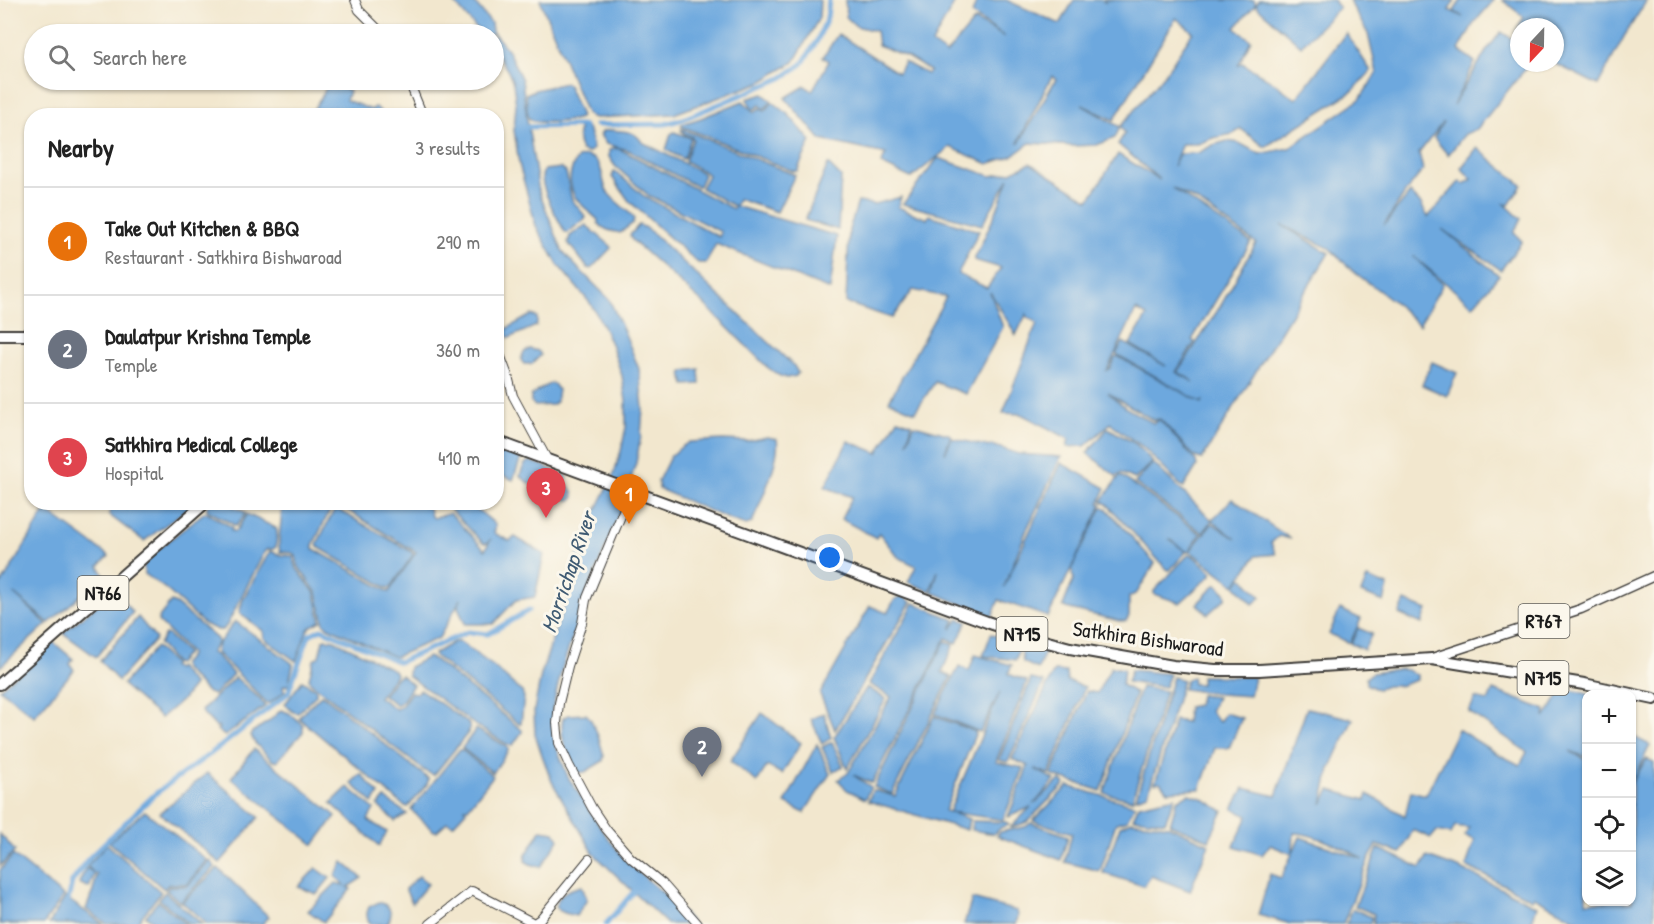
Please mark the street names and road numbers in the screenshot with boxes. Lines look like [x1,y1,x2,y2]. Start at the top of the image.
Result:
road number: N766 [78,576,128,610]
road number: R767 [1518,604,1570,638]
street label: Satkhira Bishwaroad [1071,614,1225,663]
road number: N715 [996,617,1048,651]
road number: N715 [1518,661,1568,695]

